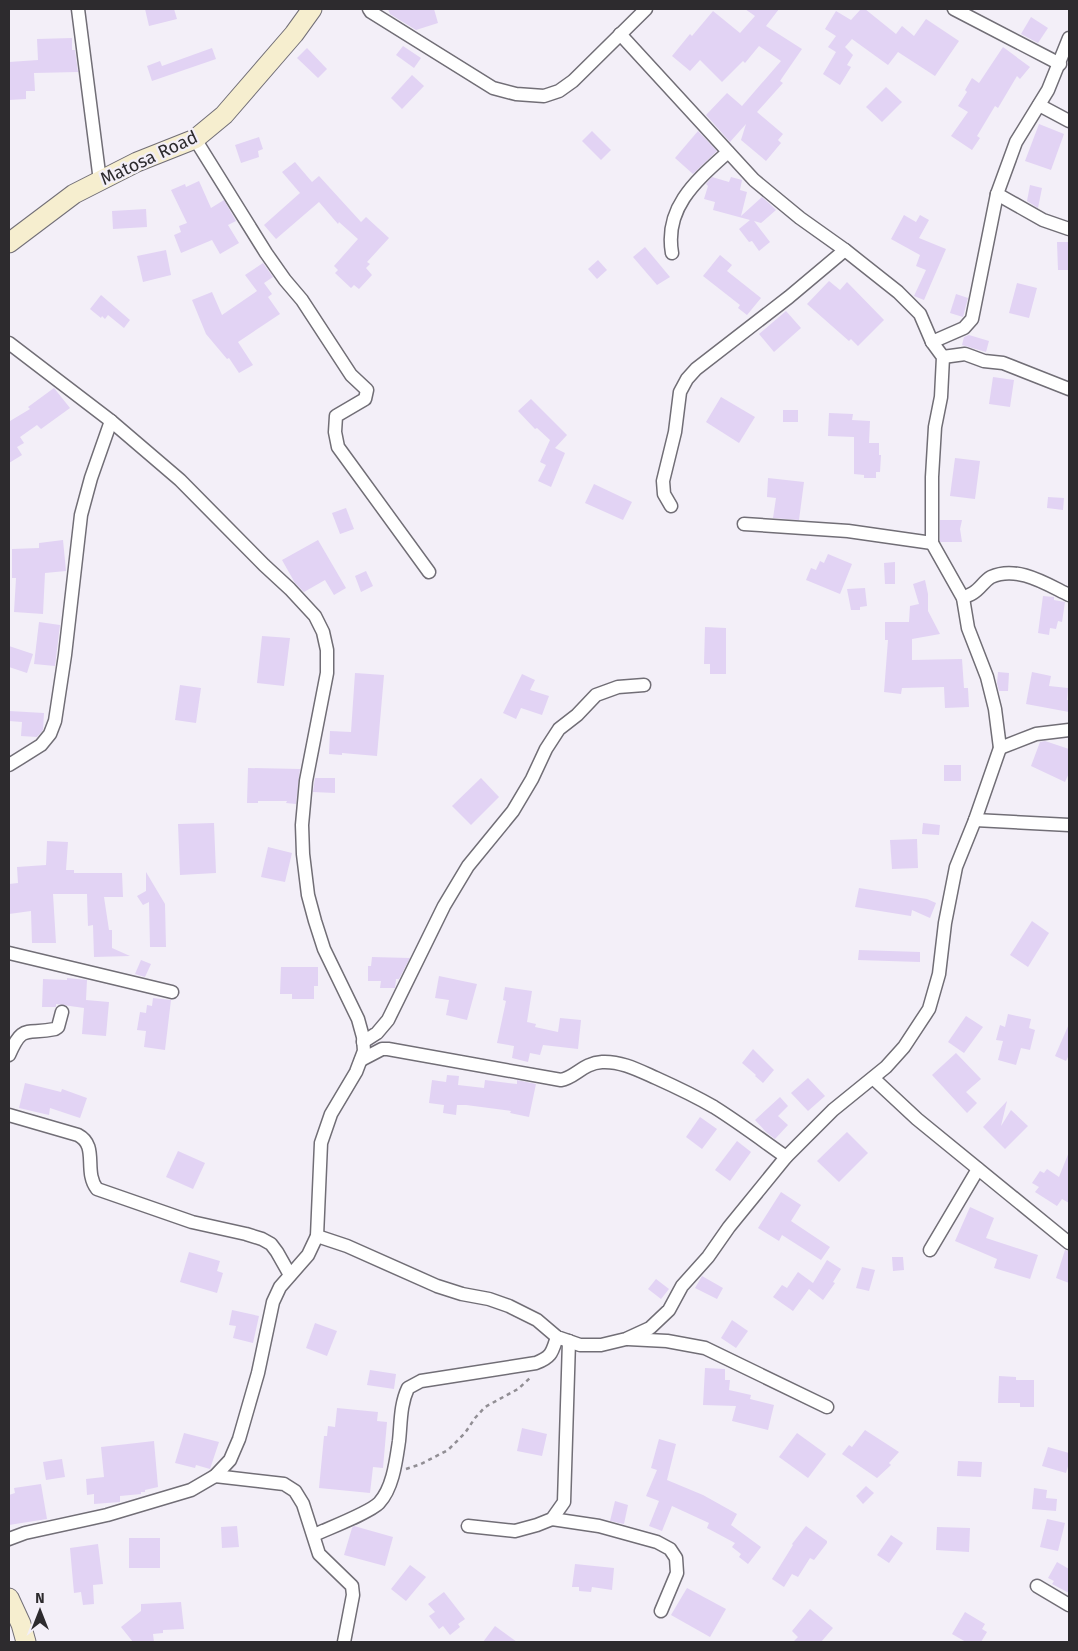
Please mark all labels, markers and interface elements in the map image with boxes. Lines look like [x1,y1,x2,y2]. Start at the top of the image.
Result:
street label: Matosa Road [97,126,201,190]
north arrow [15,1586,65,1636]
text: N [35,1590,45,1607]

